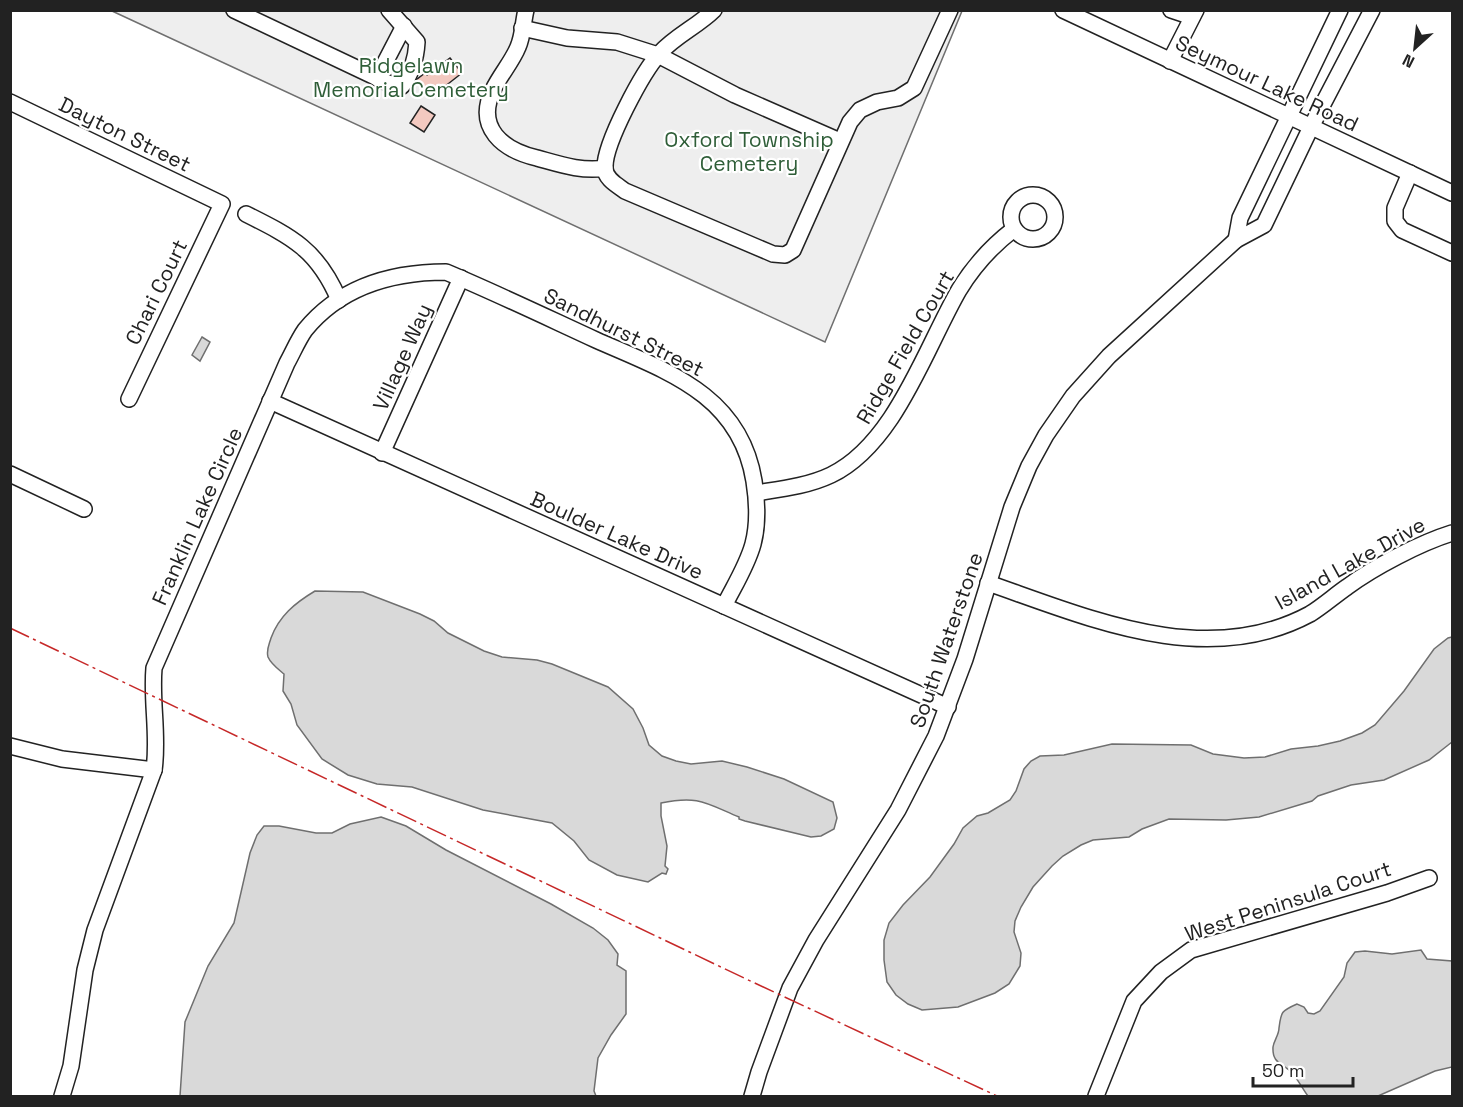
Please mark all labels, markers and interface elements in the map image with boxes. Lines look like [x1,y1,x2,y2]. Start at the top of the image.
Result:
north arrow [1385,18,1445,78]
street label: Seymour Lake Road [1171,29,1363,137]
text: N [1399,49,1418,73]
park label: Ridgelawn Memorial Cemetery [313,52,509,103]
street label: Dayton Street [55,90,195,178]
park label: Oxford Township Cemetery [664,126,834,177]
street label: Chari Court [119,235,193,349]
street label: Ridge Field Court [850,265,960,429]
street label: Sandhurst Street [540,282,708,382]
street label: Village Way [366,299,438,415]
street label: Franklin Lake Circle [146,423,248,609]
street label: Boulder Lake Drive [526,485,708,585]
street label: Island Lake Drive [1270,511,1430,615]
street label: South Waterstone [903,549,989,731]
street label: West Peninsula Court [1181,855,1395,947]
scale bar [1253,1050,1354,1088]
text: 50 m [1262,1059,1304,1082]

